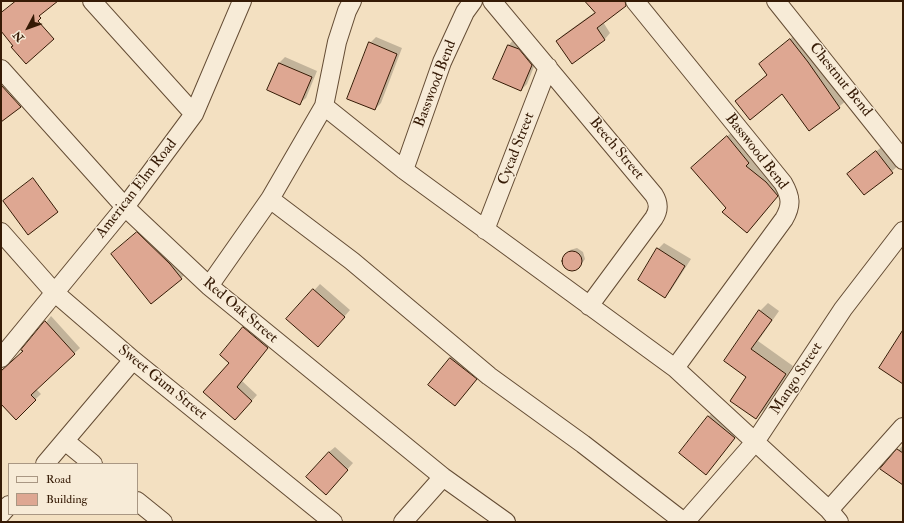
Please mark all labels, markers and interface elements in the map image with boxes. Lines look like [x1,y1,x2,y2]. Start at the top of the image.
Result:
north arrow [8,8,48,48]
text: N [10,28,27,44]
street label: Basswood Bend [411,38,461,130]
street label: Chestnut Bend [805,39,875,121]
street label: Cycad Street [495,110,539,188]
street label: Basswood Bend [721,110,791,194]
street label: Beech Street [585,114,647,184]
street label: American Elm Road [93,136,181,242]
street label: Red Oak Street [199,274,281,348]
street label: Mango Street [767,340,827,418]
street label: Sweet Gum Street [114,342,210,424]
legend [8,463,138,515]
text: Road [46,472,71,487]
text: Building [46,492,87,507]

